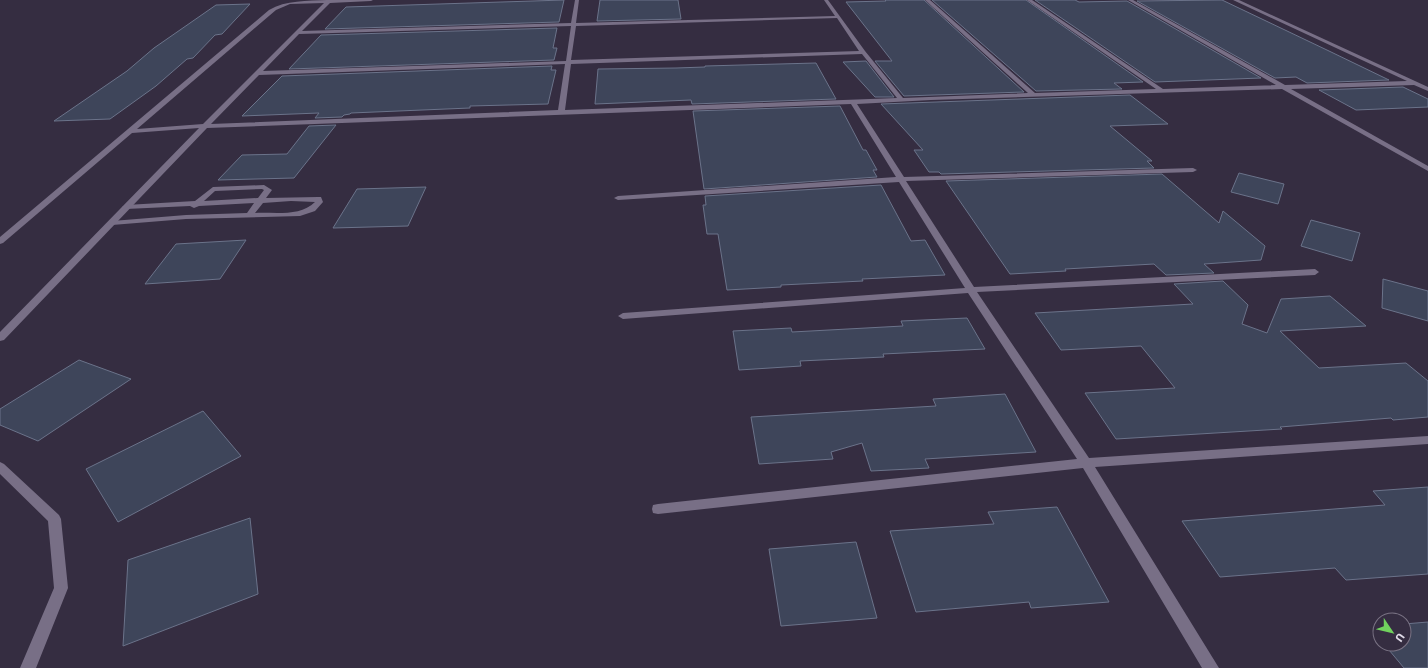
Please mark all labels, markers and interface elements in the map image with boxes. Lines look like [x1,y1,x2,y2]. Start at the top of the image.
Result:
north arrow [1372,612,1412,652]
text: U [1393,631,1408,645]

